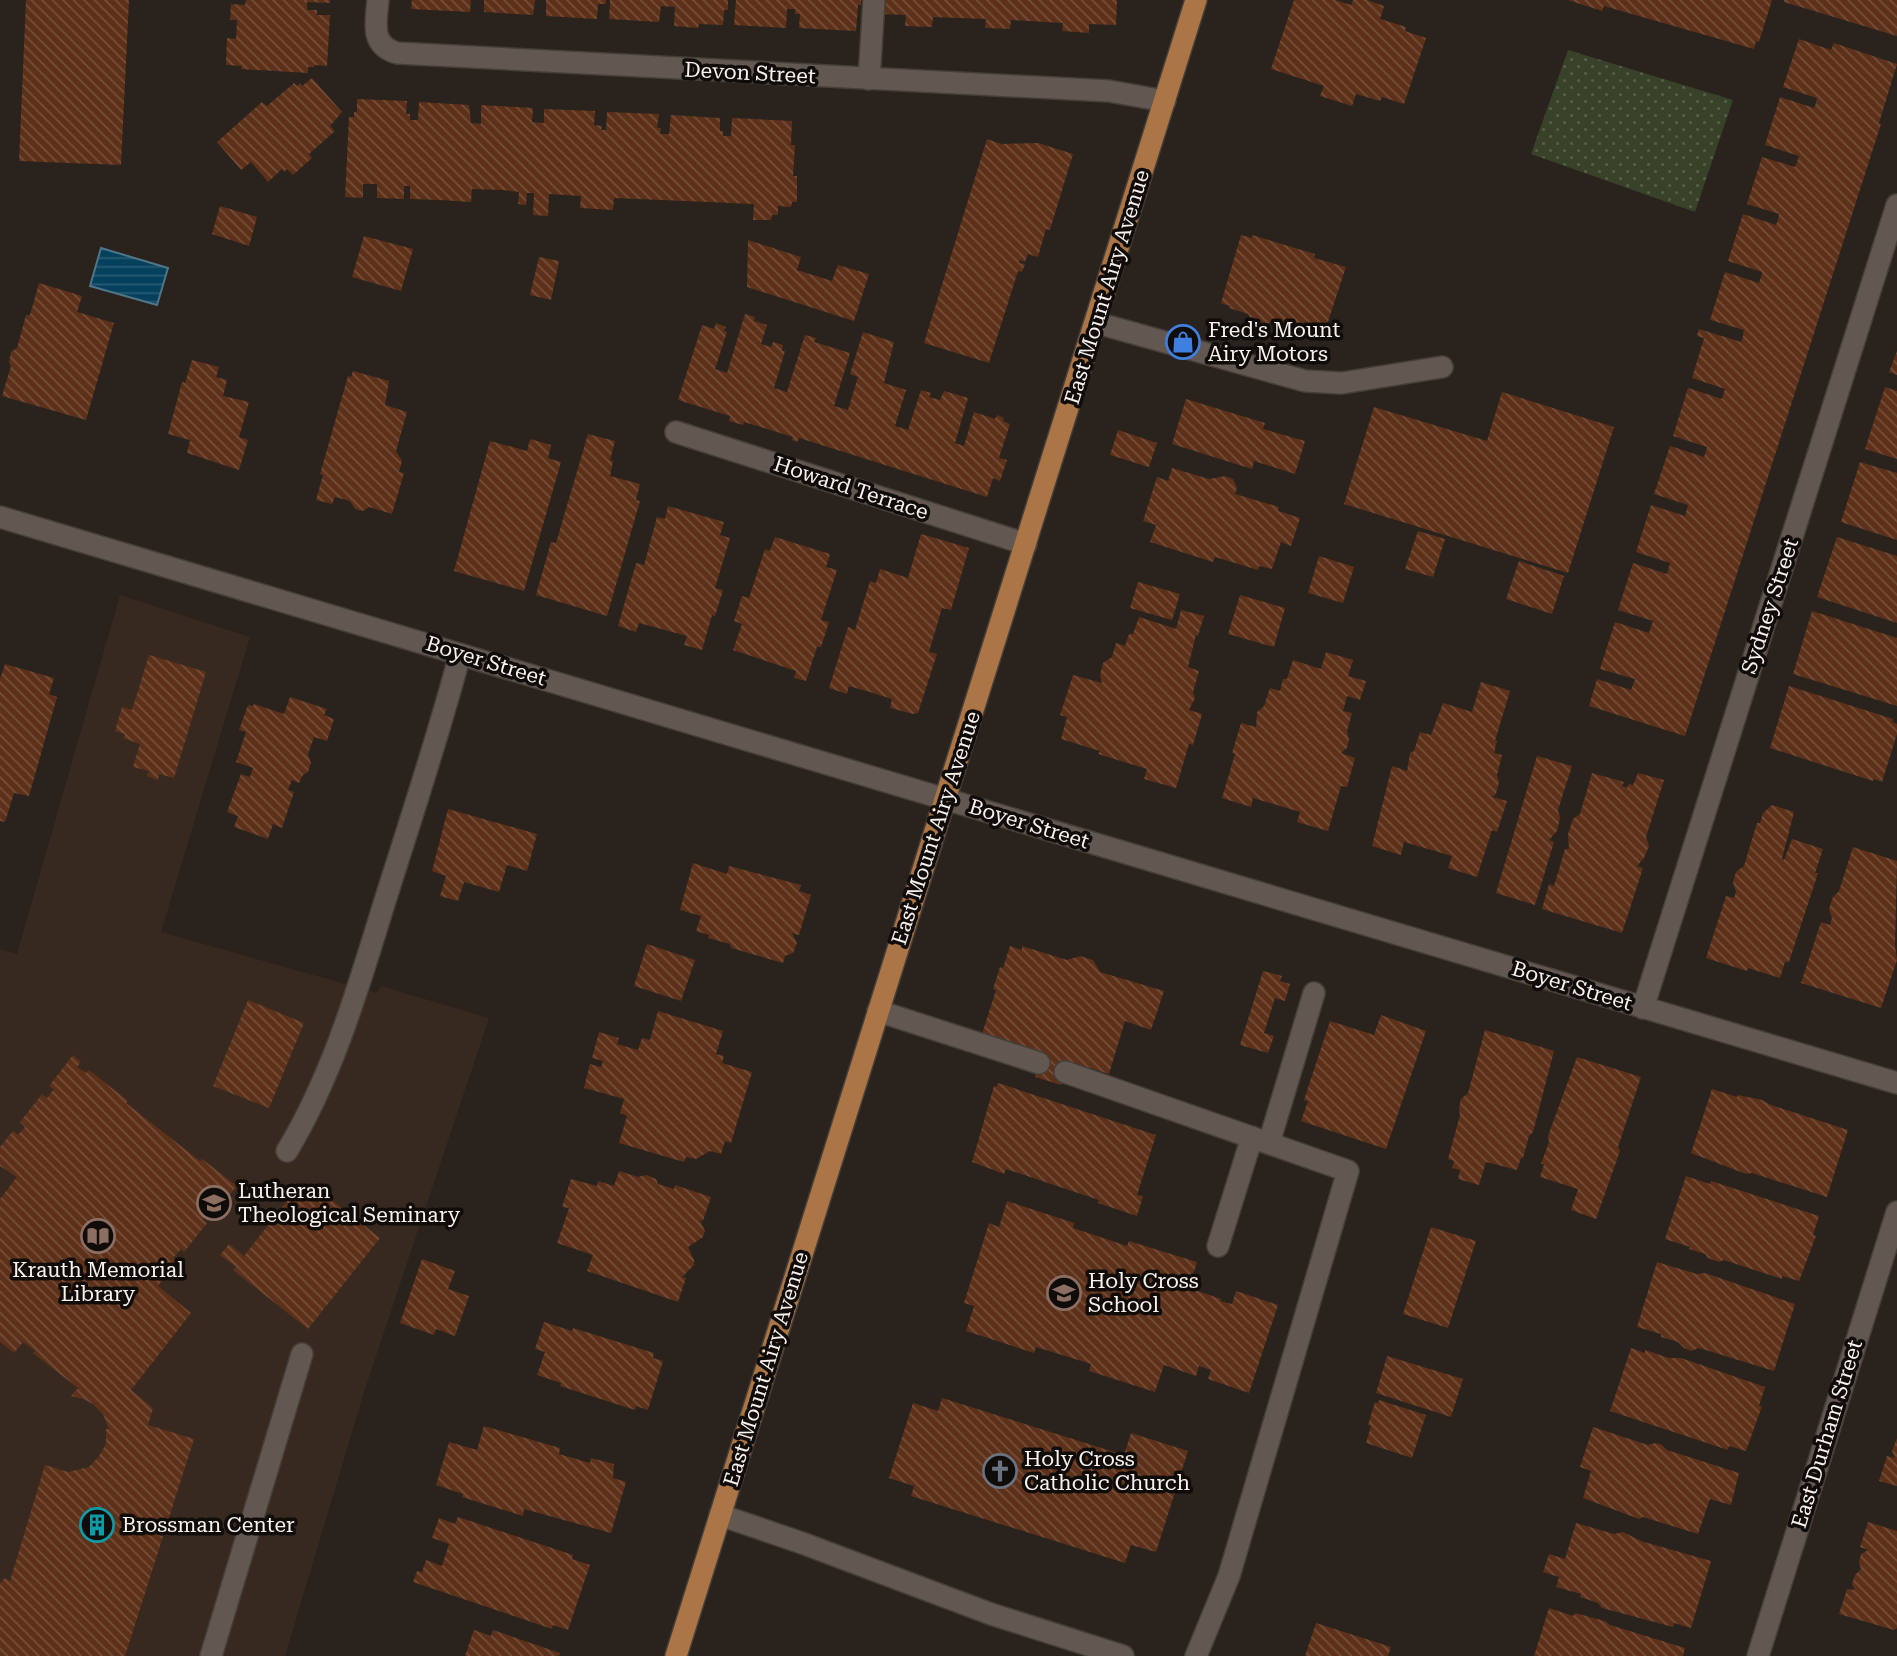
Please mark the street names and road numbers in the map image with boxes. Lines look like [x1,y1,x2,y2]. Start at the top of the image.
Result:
street label: Devon Street [684,58,816,88]
street label: East Mount Airy Avenue [1060,167,1154,407]
street label: Howard Terrace [771,452,931,524]
street label: Sydney Street [1737,535,1803,677]
street label: Boyer Street [423,631,549,691]
street label: East Mount Airy Avenue [887,708,985,948]
street label: Boyer Street [966,794,1092,854]
street label: Boyer Street [1509,956,1635,1016]
street label: East Mount Airy Avenue [719,1249,813,1489]
street label: East Durham Street [1787,1337,1867,1531]

